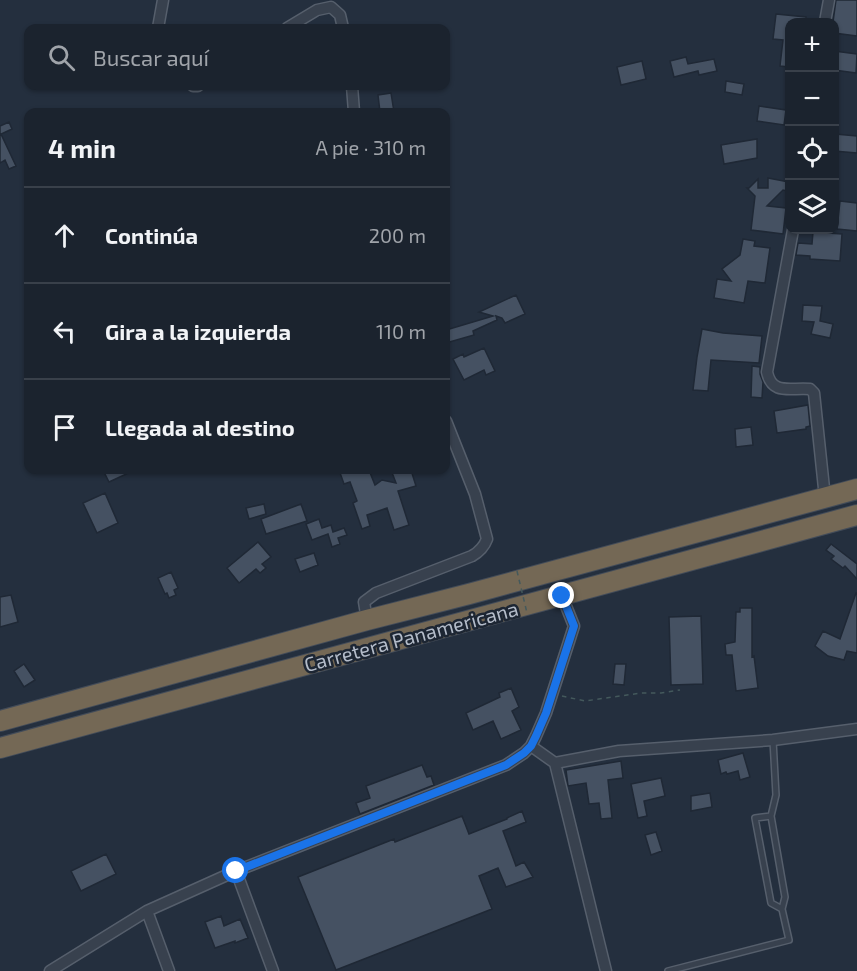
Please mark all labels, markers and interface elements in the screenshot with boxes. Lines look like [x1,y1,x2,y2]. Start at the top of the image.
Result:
map controls [785,18,839,234]
button: + [785,18,839,72]
search box [24,24,450,90]
icon: search [45,41,78,74]
text: Buscar aquí [93,44,209,70]
button: − [785,72,839,126]
button: locate [785,126,839,180]
text: 4 min [48,132,116,163]
text: A pie · 310 m [316,135,426,159]
button: layers [785,180,839,234]
icon: ahead [48,219,81,252]
text: Continúa [105,222,198,248]
text: 200 m [369,223,426,247]
icon: left [48,315,81,348]
text: Gira a la izquierda [105,318,291,344]
text: 110 m [376,319,426,343]
icon: arrive [48,411,81,444]
text: Llegada al destino [105,414,295,440]
route end [548,582,574,608]
street label: Carretera Panamericana [301,596,521,676]
route start [222,857,248,883]

